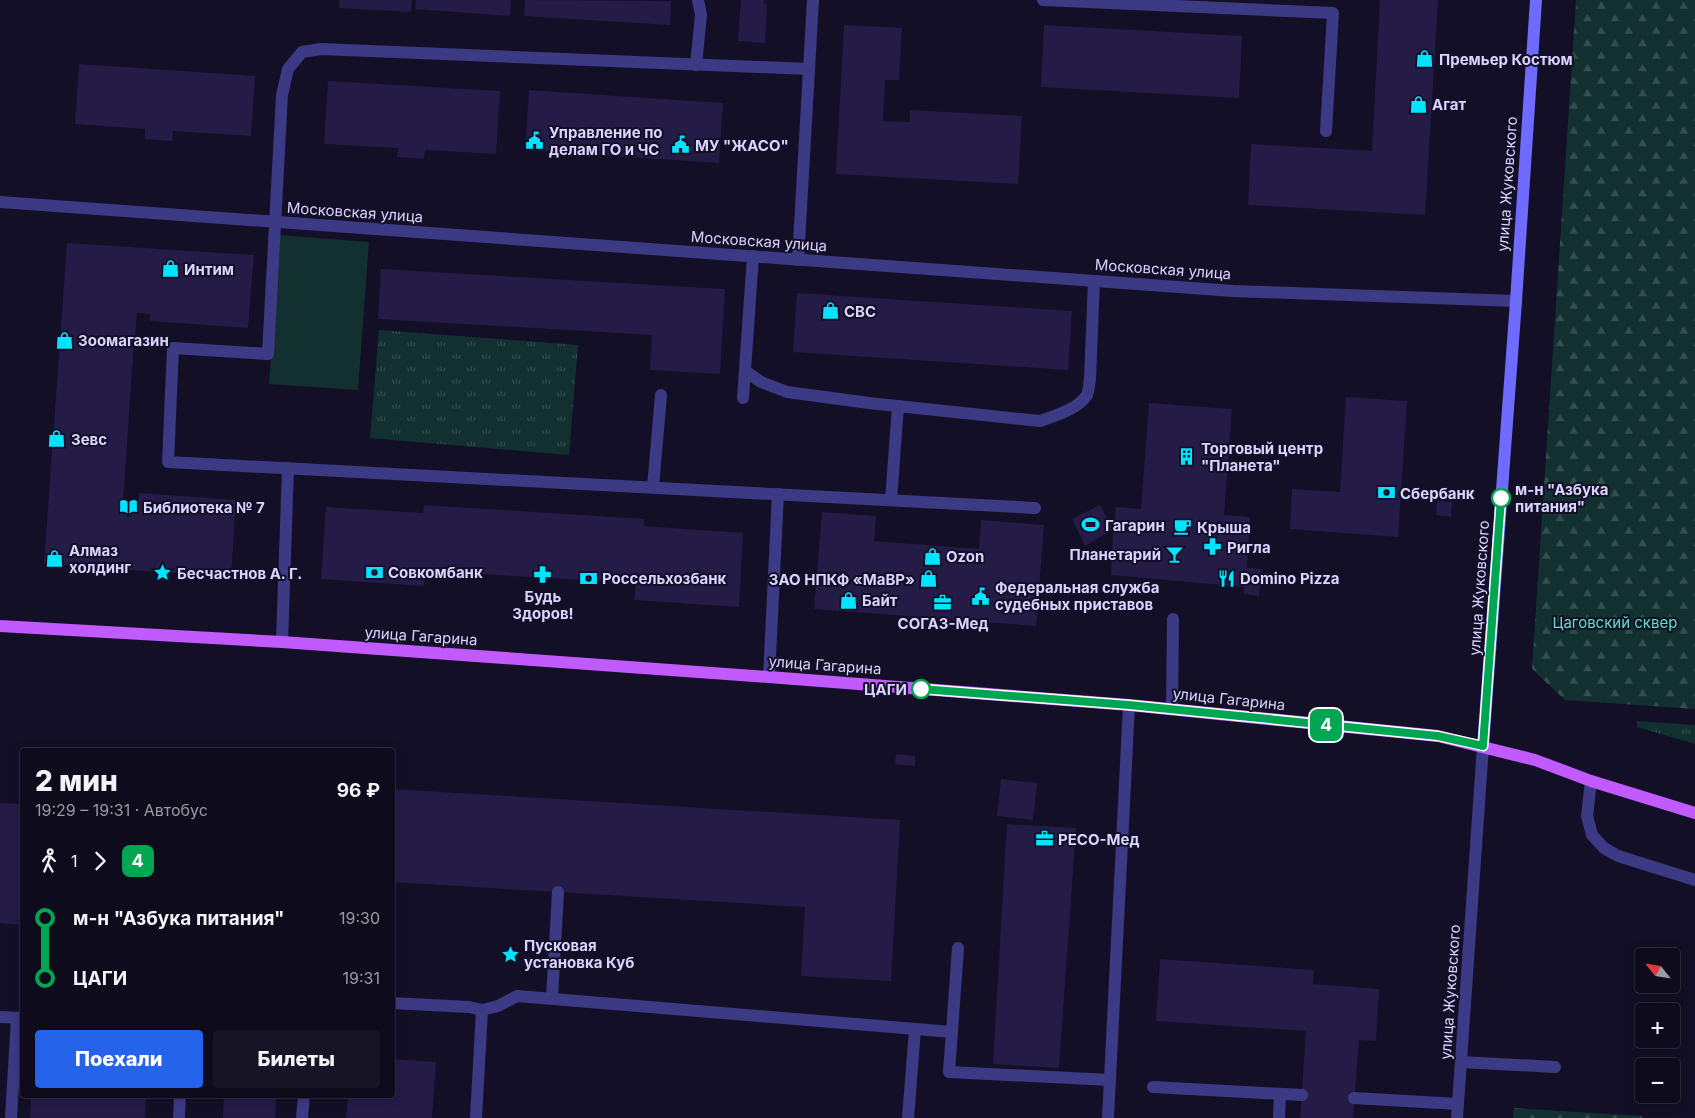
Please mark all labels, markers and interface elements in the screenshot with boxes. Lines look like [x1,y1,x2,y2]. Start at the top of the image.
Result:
shop icon: Премьер Костюм [1415,49,1435,69]
place label: Премьер Костюм [1439,50,1573,69]
shop icon: Агат [1408,94,1428,114]
place label: Агат [1432,95,1466,114]
street label: улица Жуковского [1493,116,1521,252]
place label: Управление по делам ГО и ЧС [549,123,663,159]
public building icon: Управление по делам ГО и ЧС [525,131,545,151]
public building icon: МУ "ЖАСО" [671,135,691,155]
place label: МУ "ЖАСО" [695,136,789,155]
street label: Московская улица [286,198,424,226]
street label: Московская улица [690,227,828,255]
street label: Московская улица [1094,255,1232,283]
shop icon: Интим [160,259,180,279]
place label: Интим [184,260,234,279]
shop icon: СВС [820,301,840,321]
place label: СВС [844,302,876,321]
shop icon: Зоомагазин [54,330,74,350]
place label: Зоомагазин [78,331,169,350]
shop icon: Зевс [47,429,67,449]
place label: Зевс [71,430,107,449]
place label: Торговый центр "Планета" [1201,439,1323,475]
building icon: Торговый центр "Планета" [1177,447,1197,467]
place label: м-н "Азбука питания" [1515,480,1608,516]
bank icon: Сбербанк [1376,483,1396,503]
place label: Сбербанк [1400,484,1475,503]
marker: м-н "Азбука питания" [1491,488,1511,508]
library icon: Библиотека № 7 [119,497,139,517]
place label: Библиотека № 7 [143,498,265,517]
sports icon: Гагарин [1081,515,1101,535]
place label: Гагарин [1105,516,1165,535]
cafe icon: Крыша [1173,517,1193,537]
place label: Крыша [1197,518,1251,537]
street label: улица Жуковского [1465,520,1493,656]
pharmacy icon: Ригла [1203,537,1223,557]
place label: Ригла [1227,538,1271,557]
place label: Алмаз холдинг [69,541,131,577]
bar icon: Планетарий [1165,544,1185,564]
place label: Планетарий [1069,545,1161,564]
shop icon: Ozon [922,546,942,566]
place label: Ozon [946,547,984,566]
shop icon: Алмаз холдинг [45,549,65,569]
bank icon: Совкомбанк [364,562,384,582]
place icon: Бесчастнов А. Г. [153,563,173,583]
place label: Совкомбанк [388,563,483,582]
place label: Бесчастнов А. Г. [177,564,302,583]
pharmacy icon: Будь Здоров! [533,565,553,585]
bank icon: Россельхозбанк [578,568,598,588]
restaurant icon: Domino Pizza [1216,568,1236,588]
place label: Россельхозбанк [602,569,727,588]
shop icon: ЗАО НПКФ «МаВР» [919,569,939,589]
place label: Domino Pizza [1240,569,1340,588]
place label: ЗАО НПКФ «МаВР» [769,570,915,589]
place label: Федеральная служба судебных приставов [995,578,1159,614]
public building icon: Федеральная служба судебных приставов [971,586,991,606]
place label: Будь Здоров! [512,587,574,623]
shop icon: Байт [838,590,858,610]
place label: Байт [862,591,898,610]
office icon: СОГАЗ-Мед [933,592,953,612]
park label: Цаговский сквер [1553,613,1677,632]
place label: СОГАЗ-Мед [898,614,988,633]
street label: улица Гагарина [364,623,478,649]
street label: улица Гагарина [768,652,882,678]
marker: ЦАГИ [911,679,931,699]
place label: ЦАГИ [864,680,907,699]
street label: улица Гагарина [1172,684,1286,714]
line badge: 4 [1310,709,1342,741]
text: 4 [1320,714,1332,735]
text: 2 мин [35,764,118,798]
text: 96 ₽ [337,779,380,802]
text: 19:29 – 19:31 · Автобус [35,800,208,820]
office icon: РЕСО-Мед [1034,829,1054,849]
place label: РЕСО-Мед [1058,830,1139,849]
icon: walk [35,847,63,875]
icon: forward [86,847,114,875]
text: 4 [132,850,144,871]
text: 1 [71,851,78,871]
text: м-н "Азбука питания" [73,907,285,930]
text: 19:30 [339,908,380,928]
street label: улица Жуковского [1436,924,1464,1060]
place label: Пусковая установка Куб [524,936,634,972]
place icon: Пусковая установка Куб [500,944,520,964]
north arrow [1635,948,1680,992]
map controls [1635,948,1680,1103]
text: ЦАГИ [73,967,127,990]
text: 19:31 [343,968,380,988]
button: + [1635,1003,1680,1048]
button: Поехали [35,1030,203,1088]
button: Билеты [213,1030,380,1088]
button: − [1635,1058,1680,1103]

